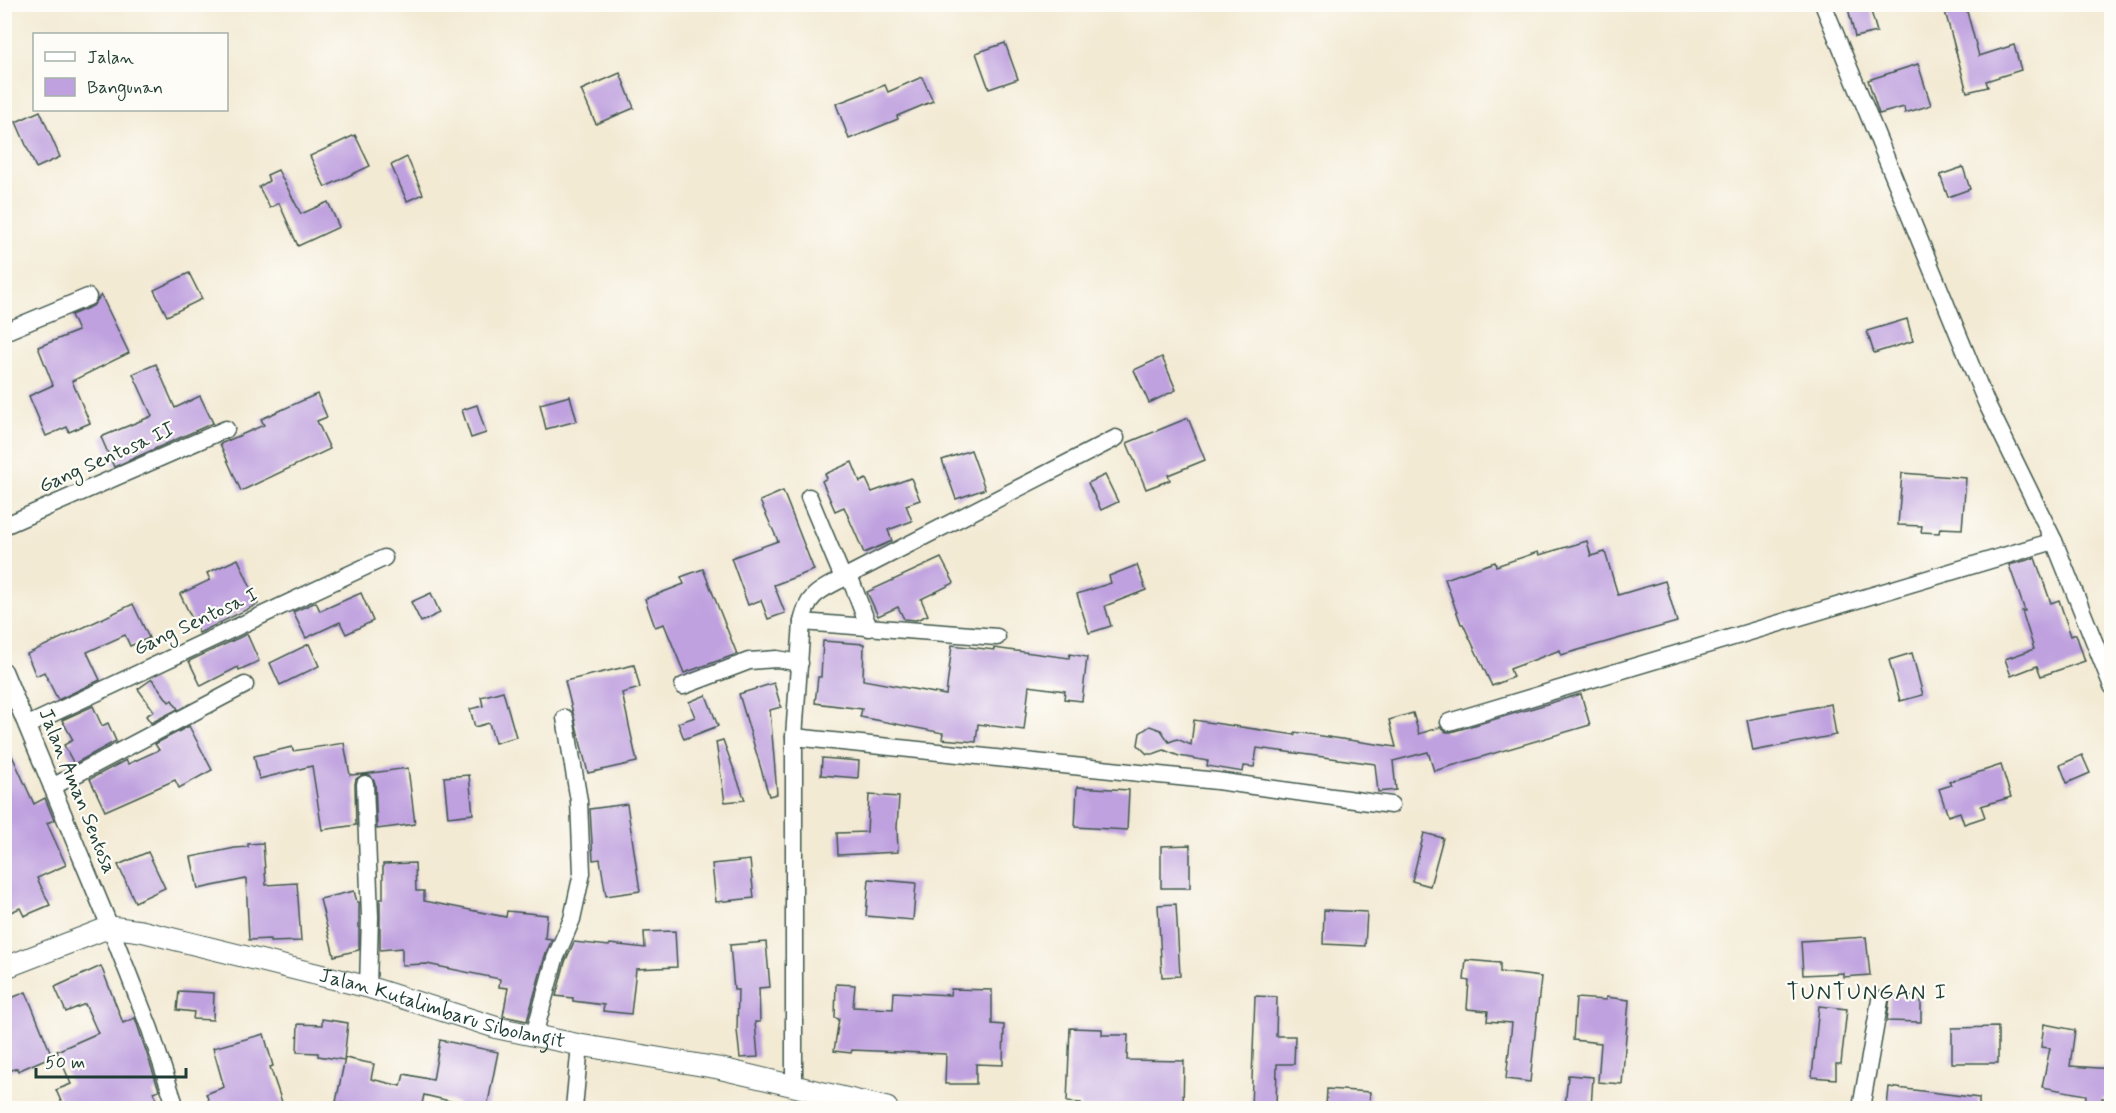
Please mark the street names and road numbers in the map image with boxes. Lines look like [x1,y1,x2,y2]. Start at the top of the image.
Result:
street label: Gang Sentosa II [35,416,180,501]
street label: Gang Sentosa I [129,581,263,664]
street label: Jalan Aman Sentosa [32,704,122,878]
street label: Jalan Kutalimbaru Sibolangit [316,962,567,1055]

